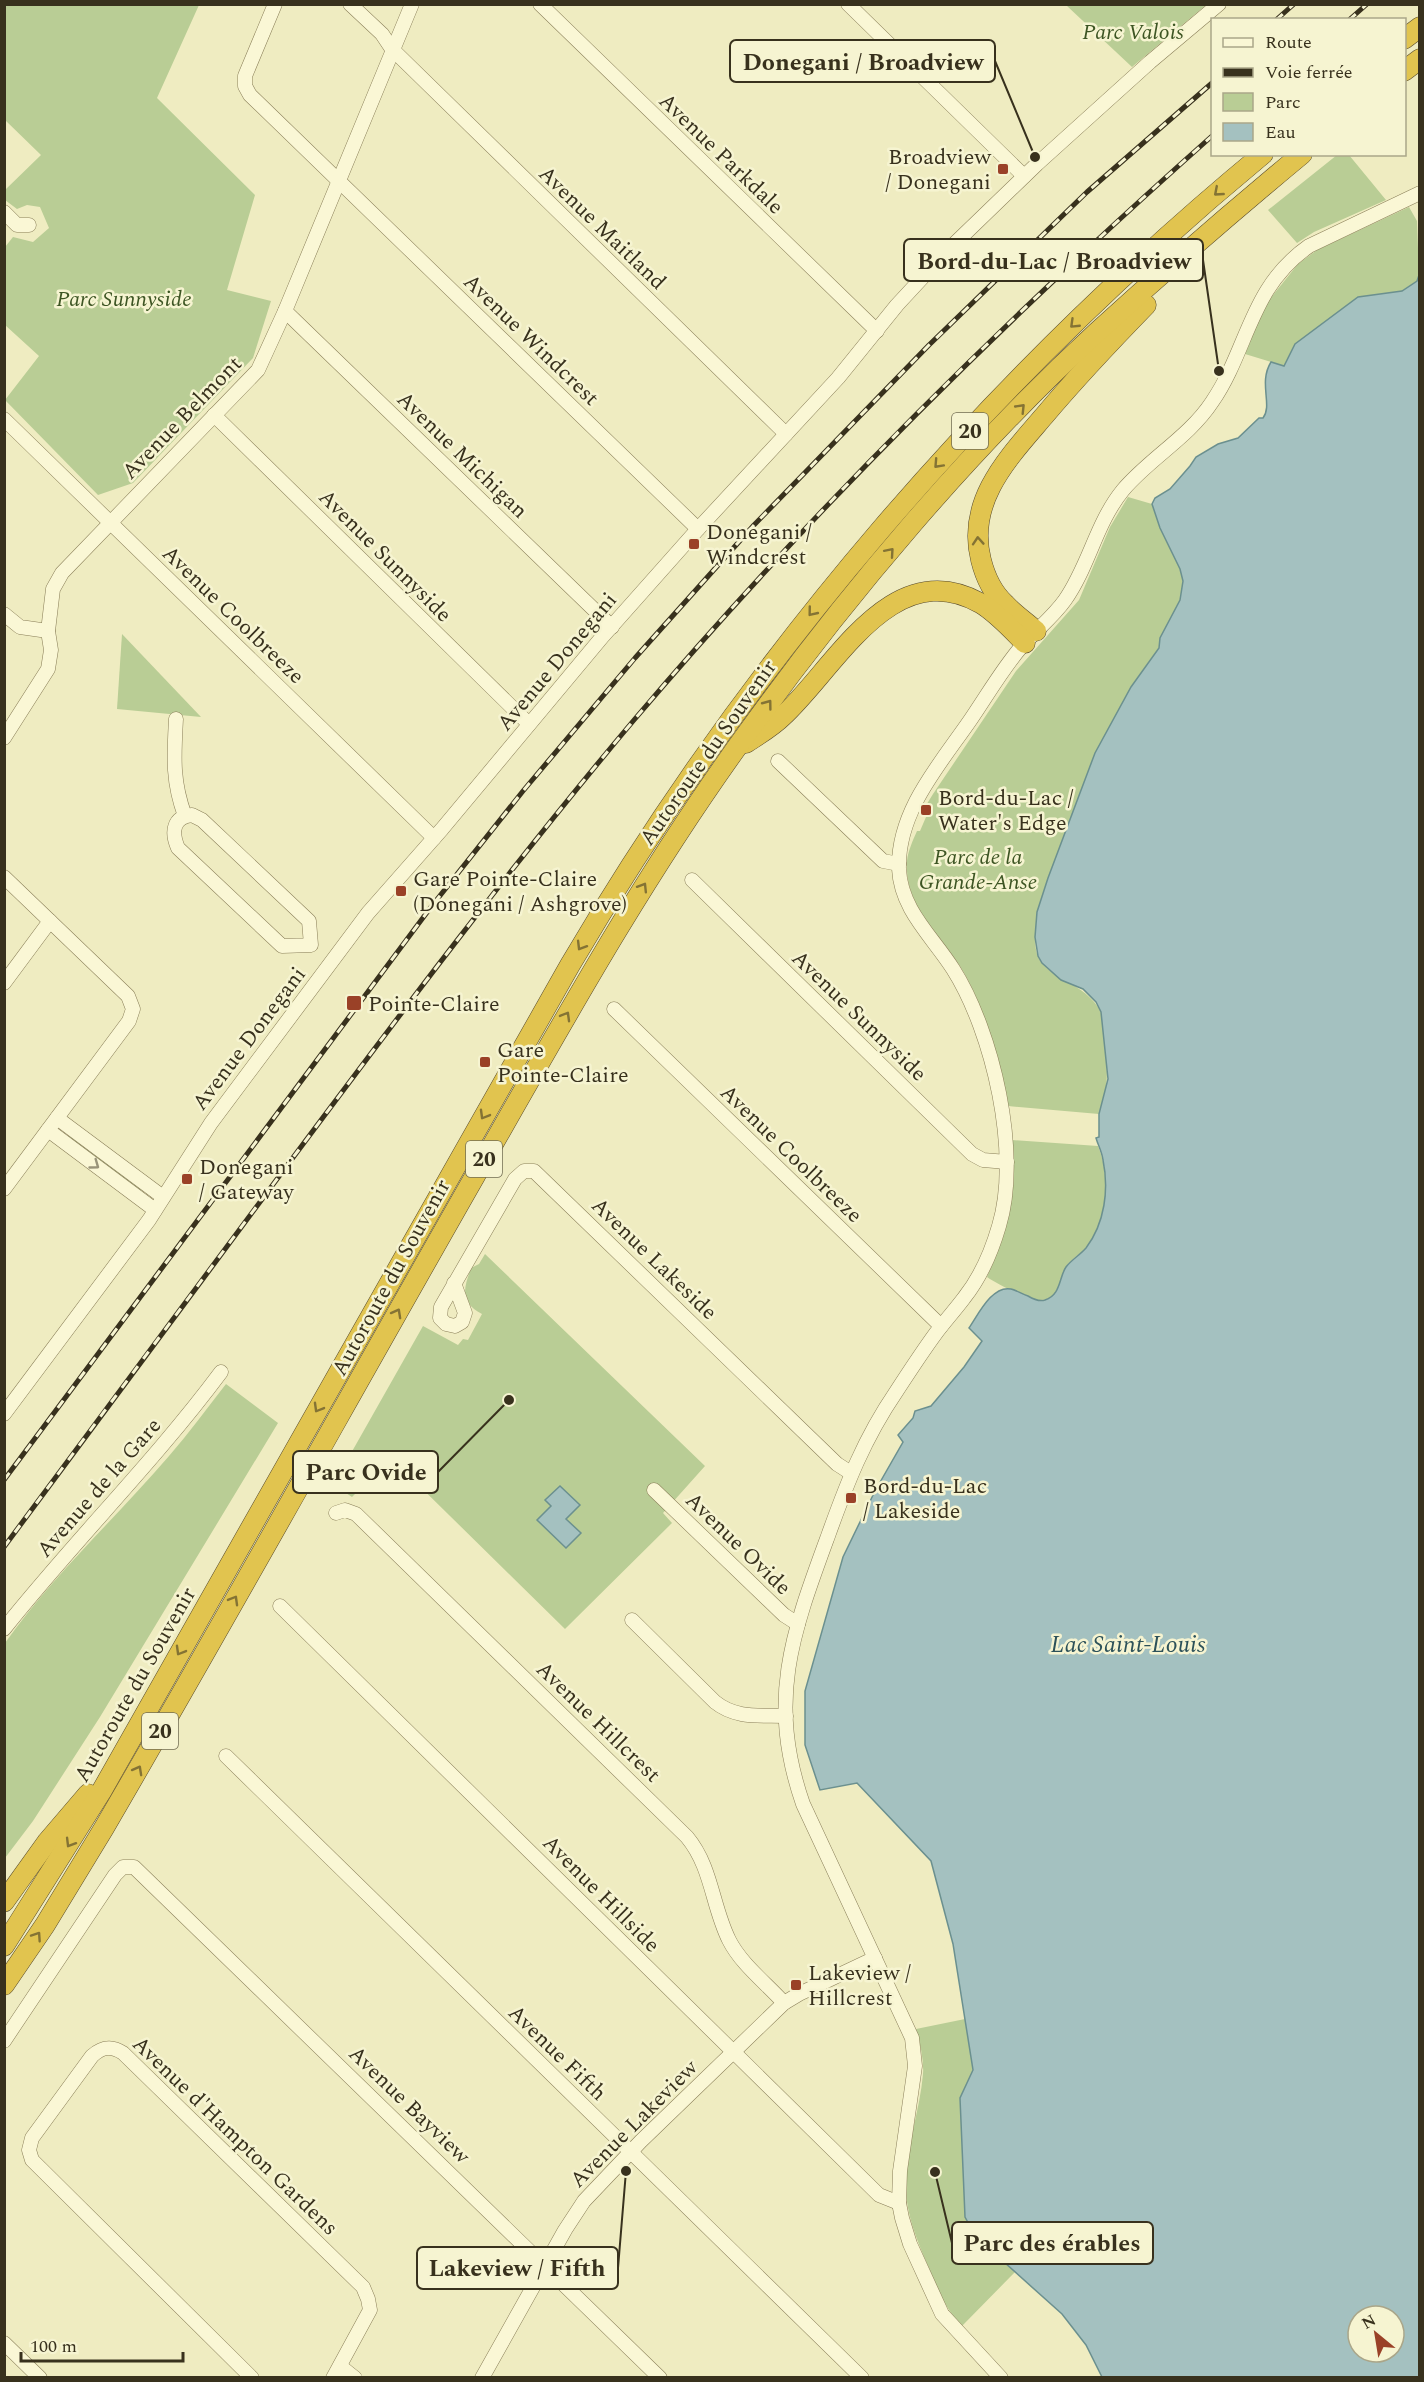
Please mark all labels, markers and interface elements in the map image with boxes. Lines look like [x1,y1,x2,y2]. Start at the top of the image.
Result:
park label: Parc Valois [1082,16,1184,49]
legend [1211,18,1406,156]
text: Route [1265,29,1312,56]
callout: Donegani / Broadview [730,40,995,82]
text: Donegani / Broadview [742,45,985,81]
text: Voie ferrée [1265,59,1353,86]
street label: Avenue Parkdale [651,86,791,223]
text: Parc [1265,89,1301,116]
text: Eau [1265,119,1296,146]
place label: Broadview / Donegani [885,141,992,199]
street label: Avenue Maitland [530,158,673,298]
marker: Broadview / Donegani [996,162,1010,176]
one-way arrow [1214,185,1225,196]
callout: Bord-du-Lac / Broadview [904,239,1203,281]
text: Bord-du-Lac / Broadview [917,244,1193,280]
street label: Avenue Windcrest [455,266,607,414]
park label: Parc Sunnyside [56,283,192,316]
one-way arrow [1071,317,1081,328]
street label: Avenue Belmont [114,348,250,488]
street label: Avenue Michigan [389,384,535,527]
one-way arrow [1014,405,1025,416]
road number: 20 [952,413,988,449]
one-way arrow [935,457,946,468]
street label: Avenue Sunnyside [311,482,459,630]
place label: Donegani / Windcrest [706,516,812,574]
marker: Donegani / Windcrest [687,537,701,551]
one-way arrow [972,537,985,546]
street label: Avenue Coolbreeze [154,538,312,692]
one-way arrow [883,548,894,559]
street label: Avenue Donegani [489,585,625,739]
one-way arrow [808,605,819,616]
street label: Autoroute du Souvenir [631,653,785,853]
one-way arrow [761,700,772,711]
place label: Bord-du-Lac / Water's Edge [938,782,1074,840]
marker: Bord-du-Lac / Water's Edge [919,803,933,817]
park label: Parc de la Grande-Anse [919,841,1037,899]
place label: Gare Pointe-Claire (Donegani / Ashgrove) [413,863,627,921]
one-way arrow [635,883,647,893]
marker: Gare Pointe-Claire (Donegani / Ashgrove) [394,884,408,898]
one-way arrow [577,940,588,950]
street label: Avenue Sunnyside [784,943,934,1090]
street label: Avenue Donegani [184,960,314,1118]
place label: Pointe-Claire [368,988,500,1021]
marker: Pointe-Claire [345,994,363,1012]
one-way arrow [559,1012,570,1022]
place label: Gare Pointe-Claire [497,1034,629,1092]
marker: Gare Pointe-Claire [478,1055,492,1069]
street label: Avenue Coolbreeze [712,1077,870,1231]
one-way arrow [480,1109,491,1119]
road number: 20 [466,1141,502,1177]
place label: Donegani / Gateway [199,1151,295,1209]
one-way arrow [89,1158,100,1169]
marker: Donegani / Gateway [180,1172,194,1186]
street label: Autoroute du Souvenir [323,1173,459,1382]
street label: Avenue Lakeside [583,1190,725,1328]
one-way arrow [390,1309,401,1319]
one-way arrow [314,1402,325,1412]
street label: Avenue de la Gare [29,1411,169,1565]
callout: Parc Ovide [293,1451,438,1493]
text: Parc Ovide [305,1455,427,1491]
place label: Bord-du-Lac / Lakeside [863,1470,987,1528]
street label: Avenue Ovide [677,1485,799,1603]
marker: Bord-du-Lac / Lakeside [844,1491,858,1505]
street label: Autoroute du Souvenir [66,1581,205,1789]
one-way arrow [227,1596,239,1606]
water label: Lac Saint-Louis [1051,1627,1206,1663]
one-way arrow [176,1645,188,1655]
street label: Avenue Hillcrest [528,1654,668,1791]
road number: 20 [142,1713,178,1749]
one-way arrow [131,1765,142,1776]
street label: Avenue Hillside [534,1828,667,1961]
one-way arrow [66,1837,78,1847]
one-way arrow [30,1932,41,1943]
place label: Lakeview / Hillcrest [808,1957,911,2015]
marker: Lakeview / Hillcrest [789,1978,803,1992]
street label: Avenue Fifth [500,1997,614,2109]
street label: Avenue d'Hampton Gardens [124,2029,346,2244]
street label: Avenue Bayview [340,2038,478,2173]
street label: Avenue Lakeview [562,2051,707,2196]
callout: Parc des érables [952,2222,1153,2264]
text: Parc des érables [963,2226,1141,2262]
callout: Lakeview / Fifth [417,2247,618,2289]
text: Lakeview / Fifth [428,2251,606,2287]
north arrow [1346,2304,1406,2364]
text: N [1357,2308,1381,2336]
scale bar [21,2325,183,2363]
text: 100 m [30,2333,77,2360]

